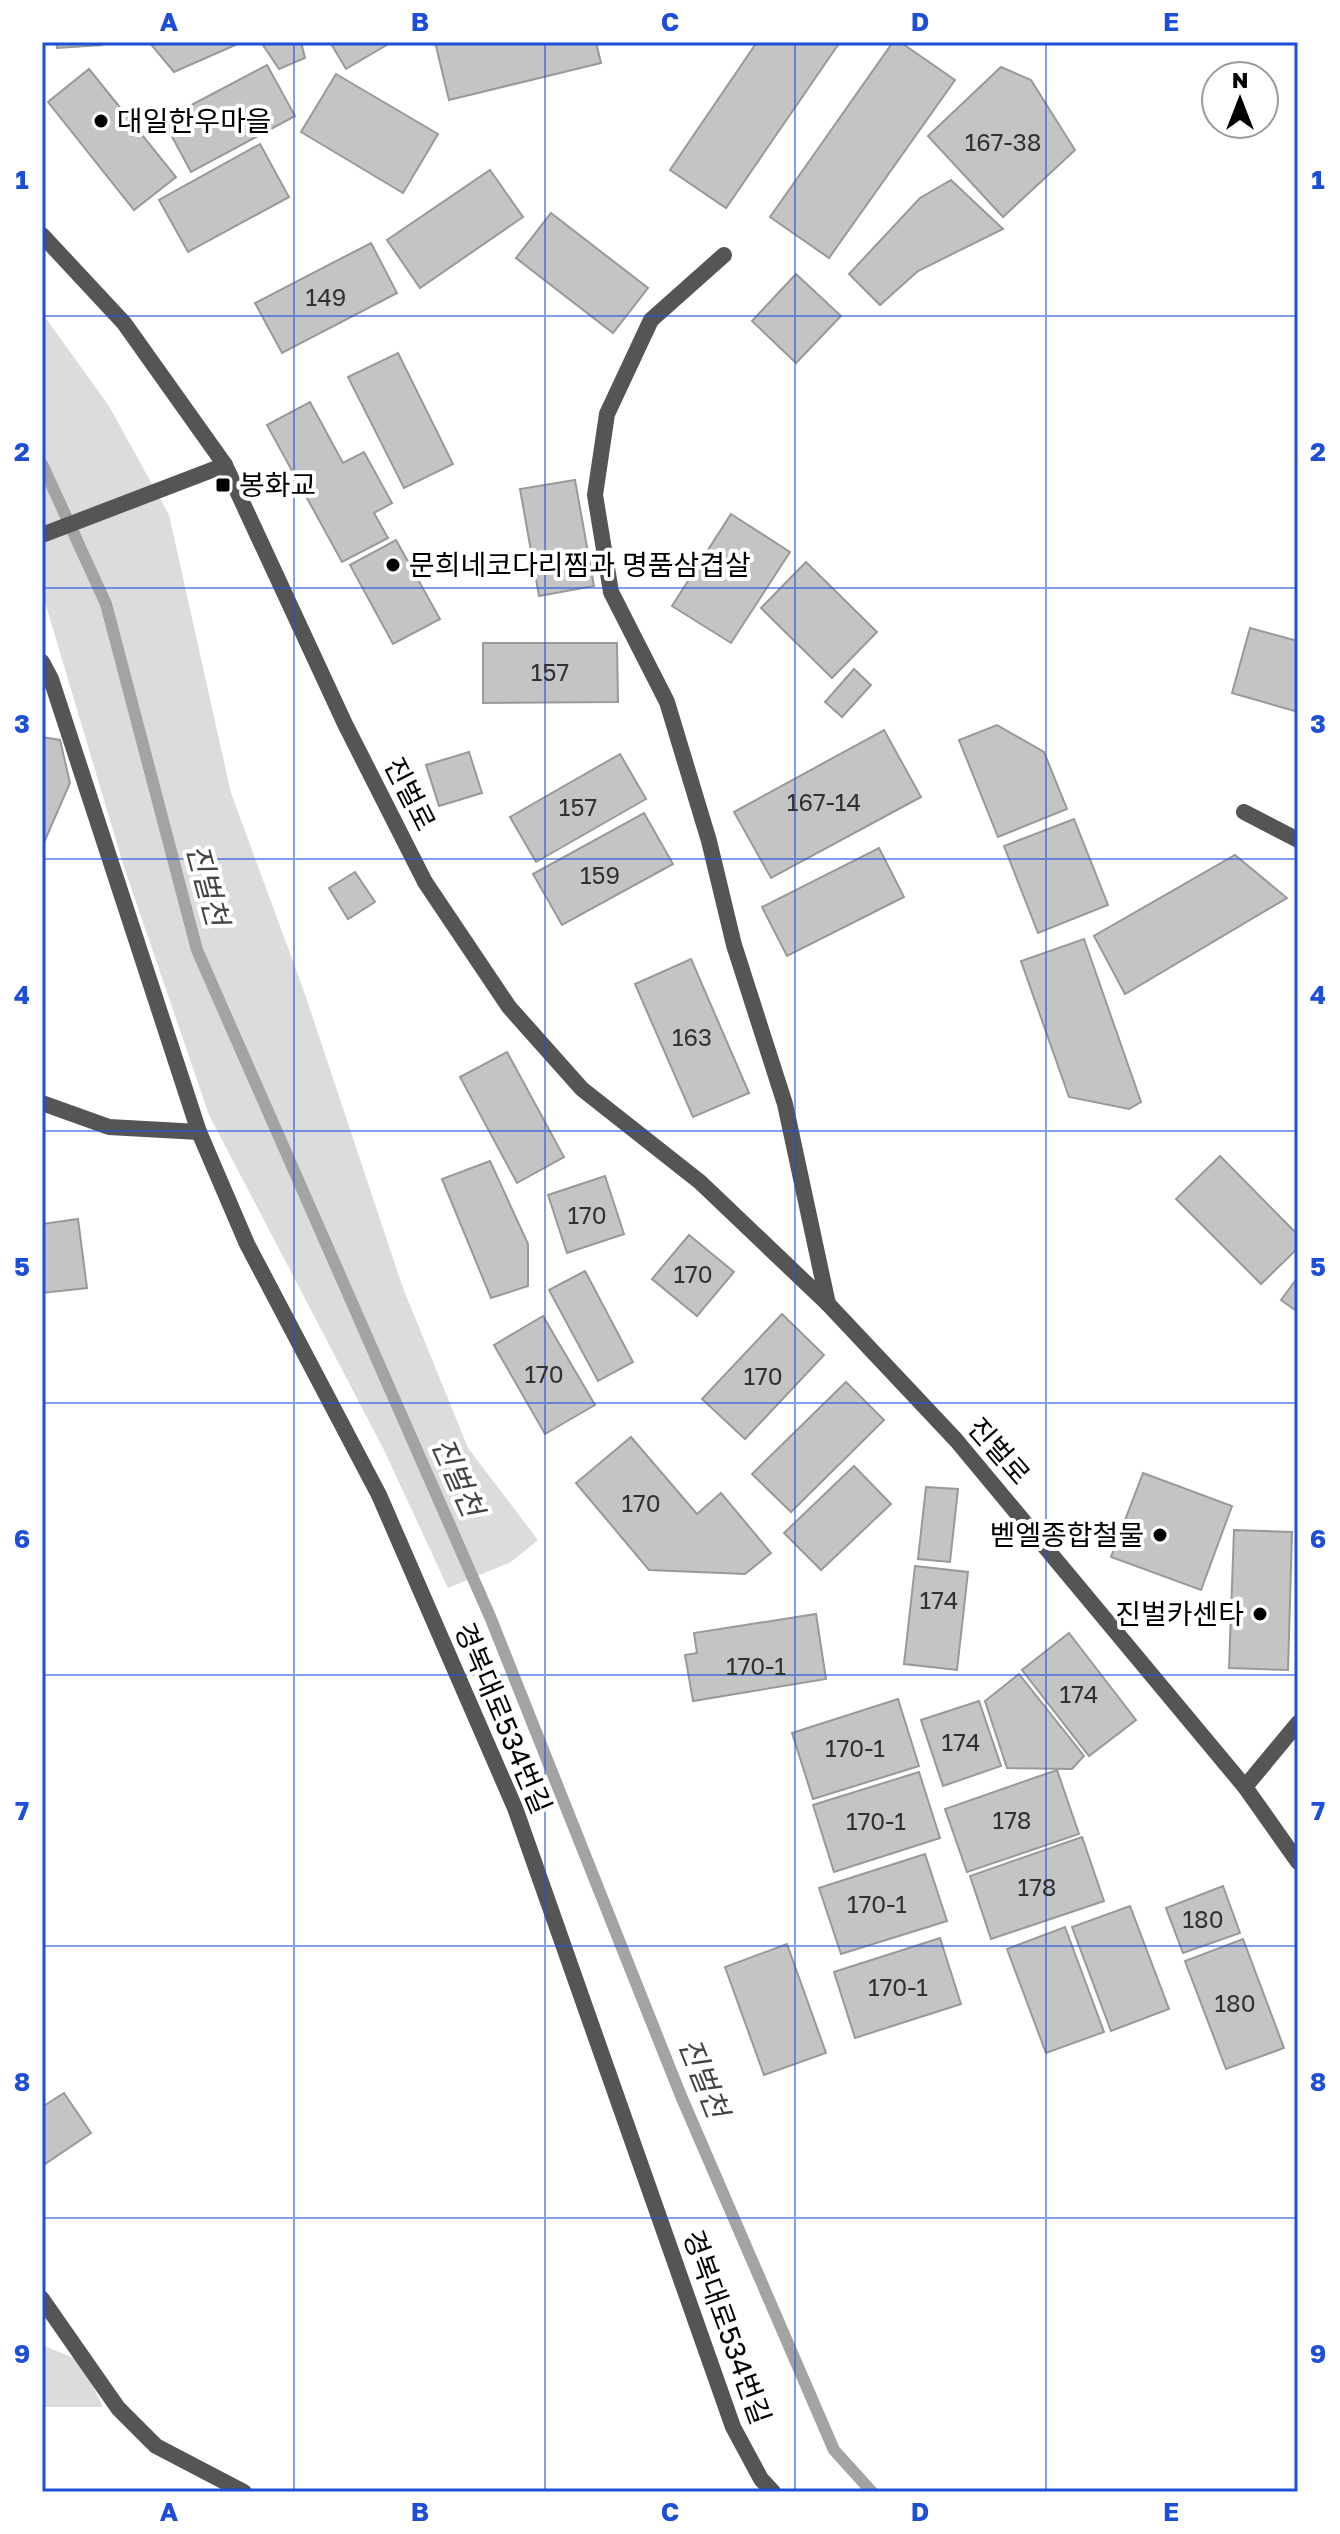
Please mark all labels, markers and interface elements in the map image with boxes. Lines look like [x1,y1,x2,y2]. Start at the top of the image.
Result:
text: A [160,6,179,37]
text: B [411,6,429,37]
text: C [661,6,679,37]
text: D [911,6,929,37]
text: E [1163,6,1179,37]
north arrow [1200,60,1280,140]
text: N [1232,66,1248,93]
place label: 대일한우마을 [117,104,272,137]
marker: 대일한우마을 [92,112,110,130]
house number: 167-38 [965,127,1041,156]
text: 1 [15,164,29,195]
text: 1 [1311,164,1325,195]
house number: 149 [306,282,346,311]
text: 2 [14,436,30,467]
text: 2 [1310,436,1326,467]
place label: 봉화교 [239,468,316,501]
marker: 봉화교 [214,476,232,494]
place label: 문희네코다리찜과 명품삼겹살 [409,548,751,581]
marker: 문희네코다리찜과 명품삼겹살 [384,556,402,574]
house number: 157 [531,657,569,686]
text: 3 [14,708,30,739]
text: 3 [1310,708,1326,739]
street label: 진벌로 [378,752,443,836]
house number: 167-14 [787,787,861,816]
house number: 157 [559,792,597,821]
water label: 진벌천 [180,840,237,933]
house number: 159 [580,860,620,889]
text: 4 [14,979,30,1010]
text: 4 [1310,979,1326,1010]
house number: 163 [672,1022,712,1051]
house number: 170 [567,1200,607,1229]
text: 5 [14,1251,30,1282]
text: 5 [1310,1251,1326,1282]
house number: 170 [673,1259,713,1288]
house number: 170 [524,1359,564,1388]
house number: 170 [743,1361,783,1390]
street label: 진벌로 [962,1411,1037,1491]
water label: 진벌천 [425,1431,493,1525]
house number: 170 [621,1488,661,1517]
place label: 벧엘종합철물 [989,1518,1144,1551]
text: 6 [14,1523,30,1554]
text: 6 [1310,1523,1326,1554]
marker: 벧엘종합철물 [1151,1526,1169,1544]
house number: 174 [920,1585,959,1614]
place label: 진벌카센타 [1115,1597,1244,1630]
marker: 진벌카센타 [1251,1605,1269,1623]
street label: 경복대로534번길 [448,1617,559,1818]
house number: 170-1 [726,1651,786,1680]
house number: 174 [1060,1679,1099,1708]
house number: 174 [942,1727,981,1756]
house number: 170-1 [825,1733,885,1762]
text: 7 [15,1795,29,1826]
text: 7 [1311,1795,1325,1826]
house number: 178 [993,1805,1032,1834]
house number: 170-1 [846,1806,906,1835]
house number: 178 [1018,1872,1057,1901]
house number: 170-1 [847,1889,907,1918]
house number: 180 [1182,1904,1224,1933]
house number: 170-1 [868,1972,928,2001]
house number: 180 [1214,1988,1256,2017]
water label: 진벌천 [672,2032,737,2126]
text: 8 [14,2066,30,2097]
text: 8 [1310,2066,1326,2097]
street label: 경복대로534번길 [677,2225,778,2428]
text: 9 [14,2338,30,2369]
text: 9 [1310,2338,1326,2369]
text: A [160,2496,179,2527]
text: B [411,2496,429,2527]
text: C [661,2496,679,2527]
text: D [911,2496,929,2527]
text: E [1163,2496,1179,2527]

